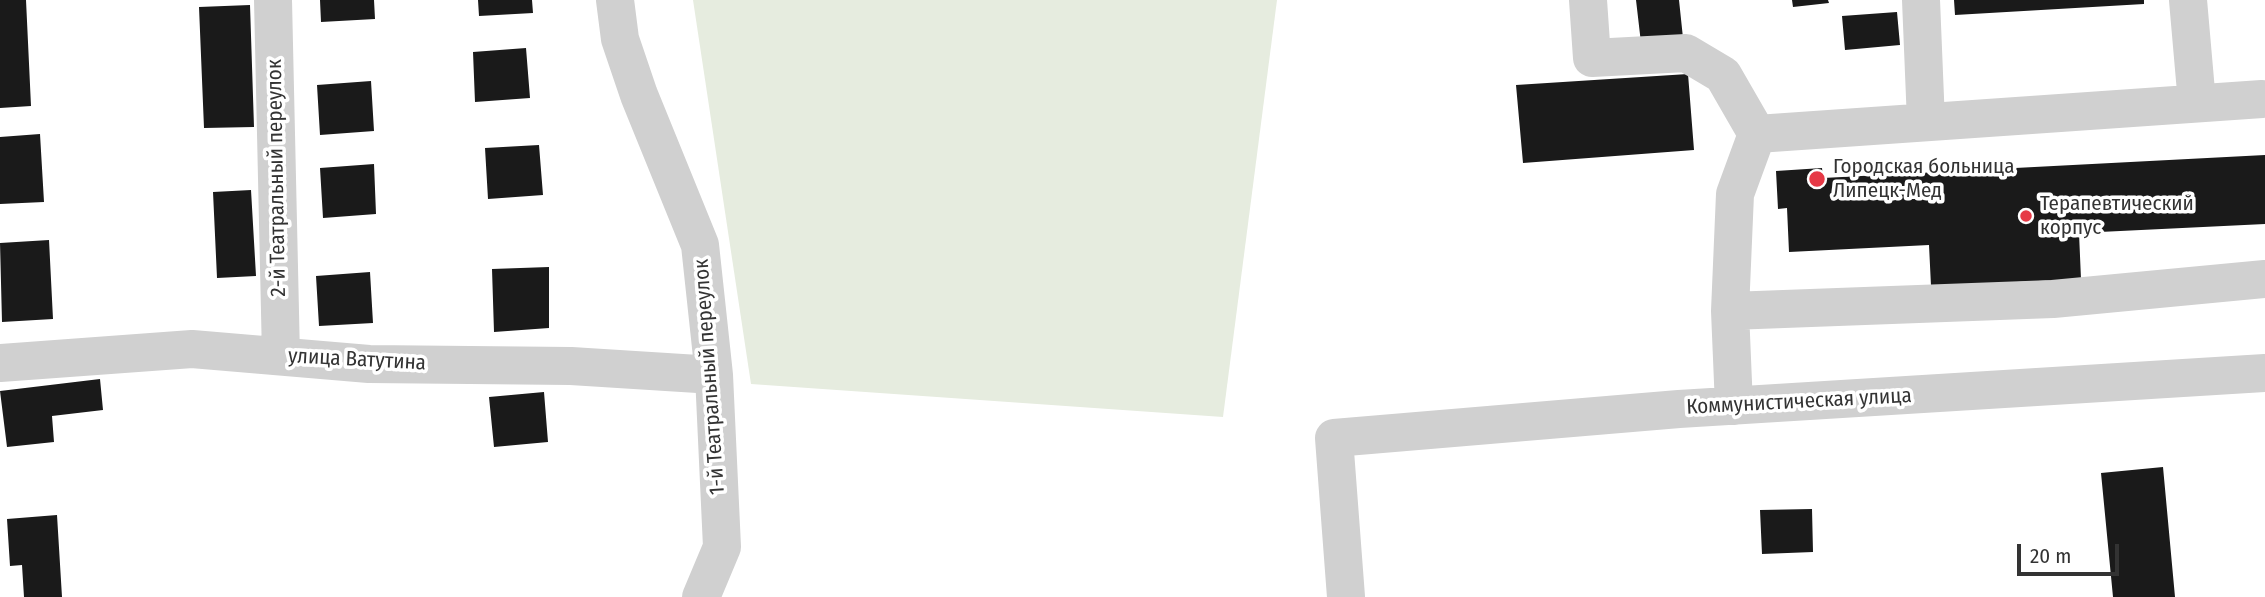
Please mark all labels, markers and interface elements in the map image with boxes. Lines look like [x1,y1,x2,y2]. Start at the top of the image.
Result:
street label: 2-й Театральный переулок [262,59,292,297]
place label: Городская больница Липецк-Мед [1833,154,2014,204]
marker: Городская больница Липецк-Мед [1807,169,1827,189]
place label: Терапевтический корпус [2040,191,2194,241]
marker: Терапевтический корпус [2018,208,2034,224]
street label: 1-й Театральный переулок [689,258,731,496]
street label: улица Ватутина [287,344,427,376]
street label: Коммунистическая улица [1686,384,1912,420]
scale bar [2020,530,2122,574]
text: 20 m [2030,543,2071,569]

